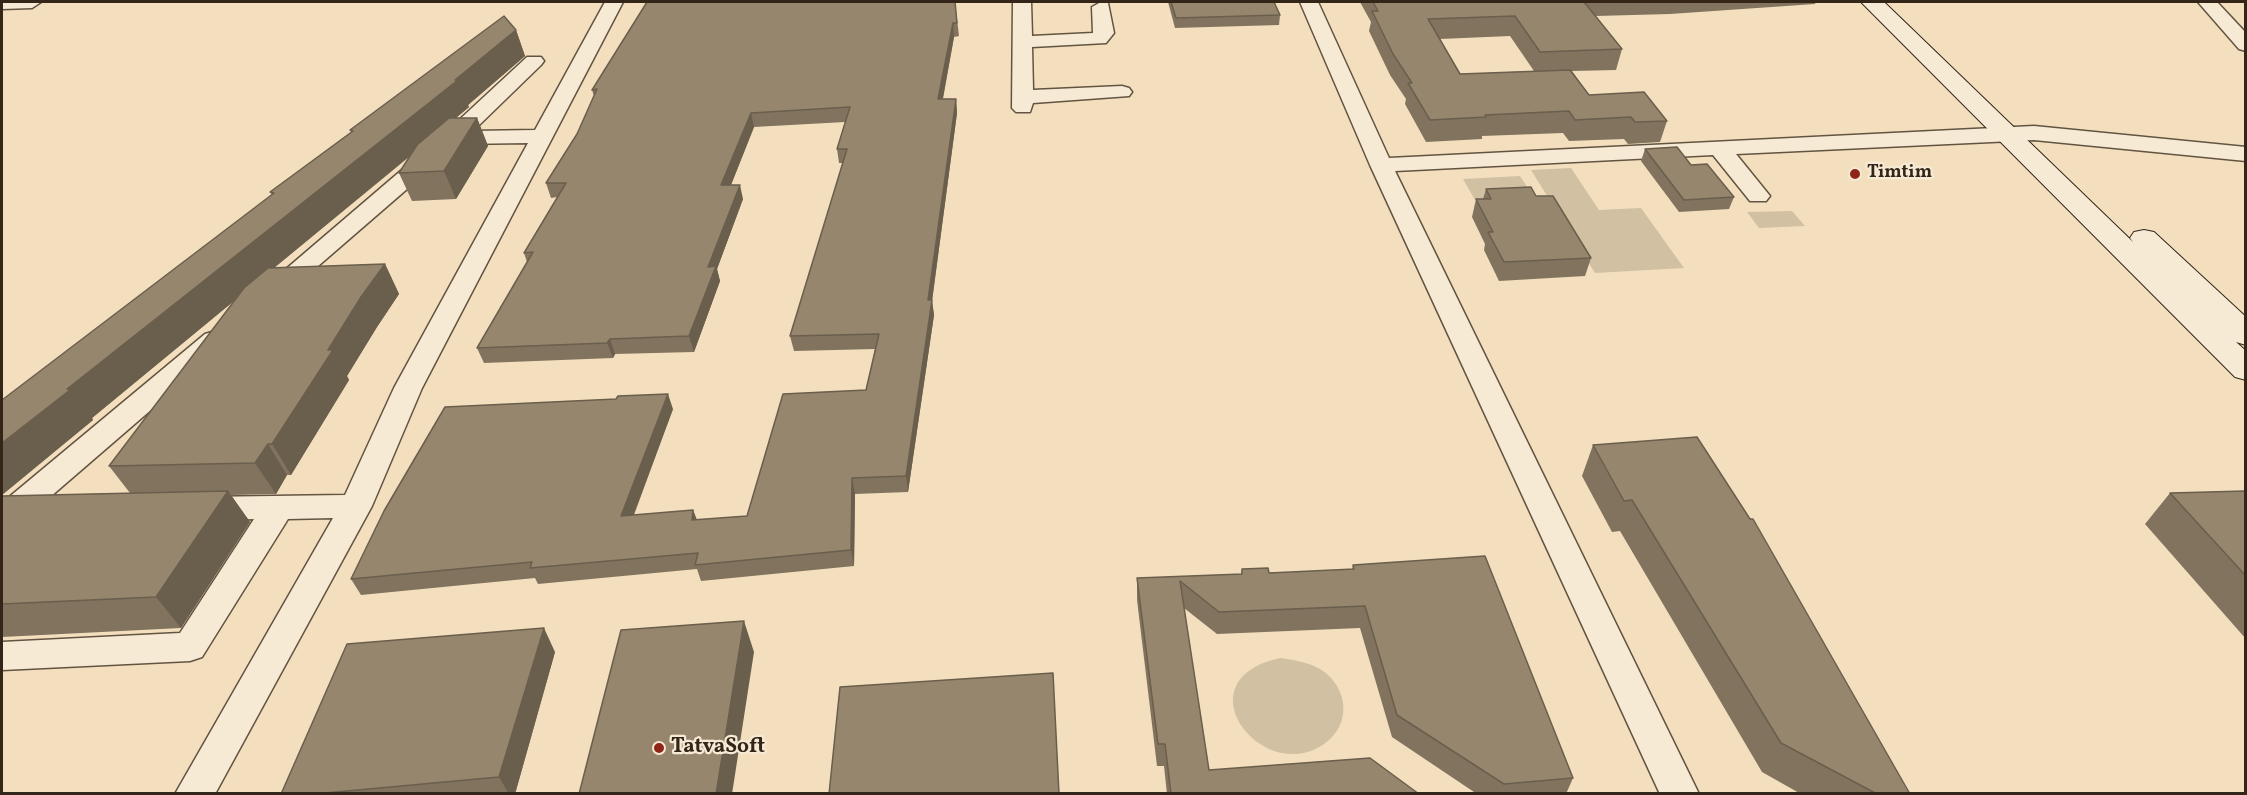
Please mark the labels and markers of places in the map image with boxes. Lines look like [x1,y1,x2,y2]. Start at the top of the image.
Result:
place label: Timtim [1867,163,1932,185]
marker: Timtim [1848,167,1862,181]
place label: TatvaSoft [671,735,765,761]
marker: TatvaSoft [652,741,666,755]

